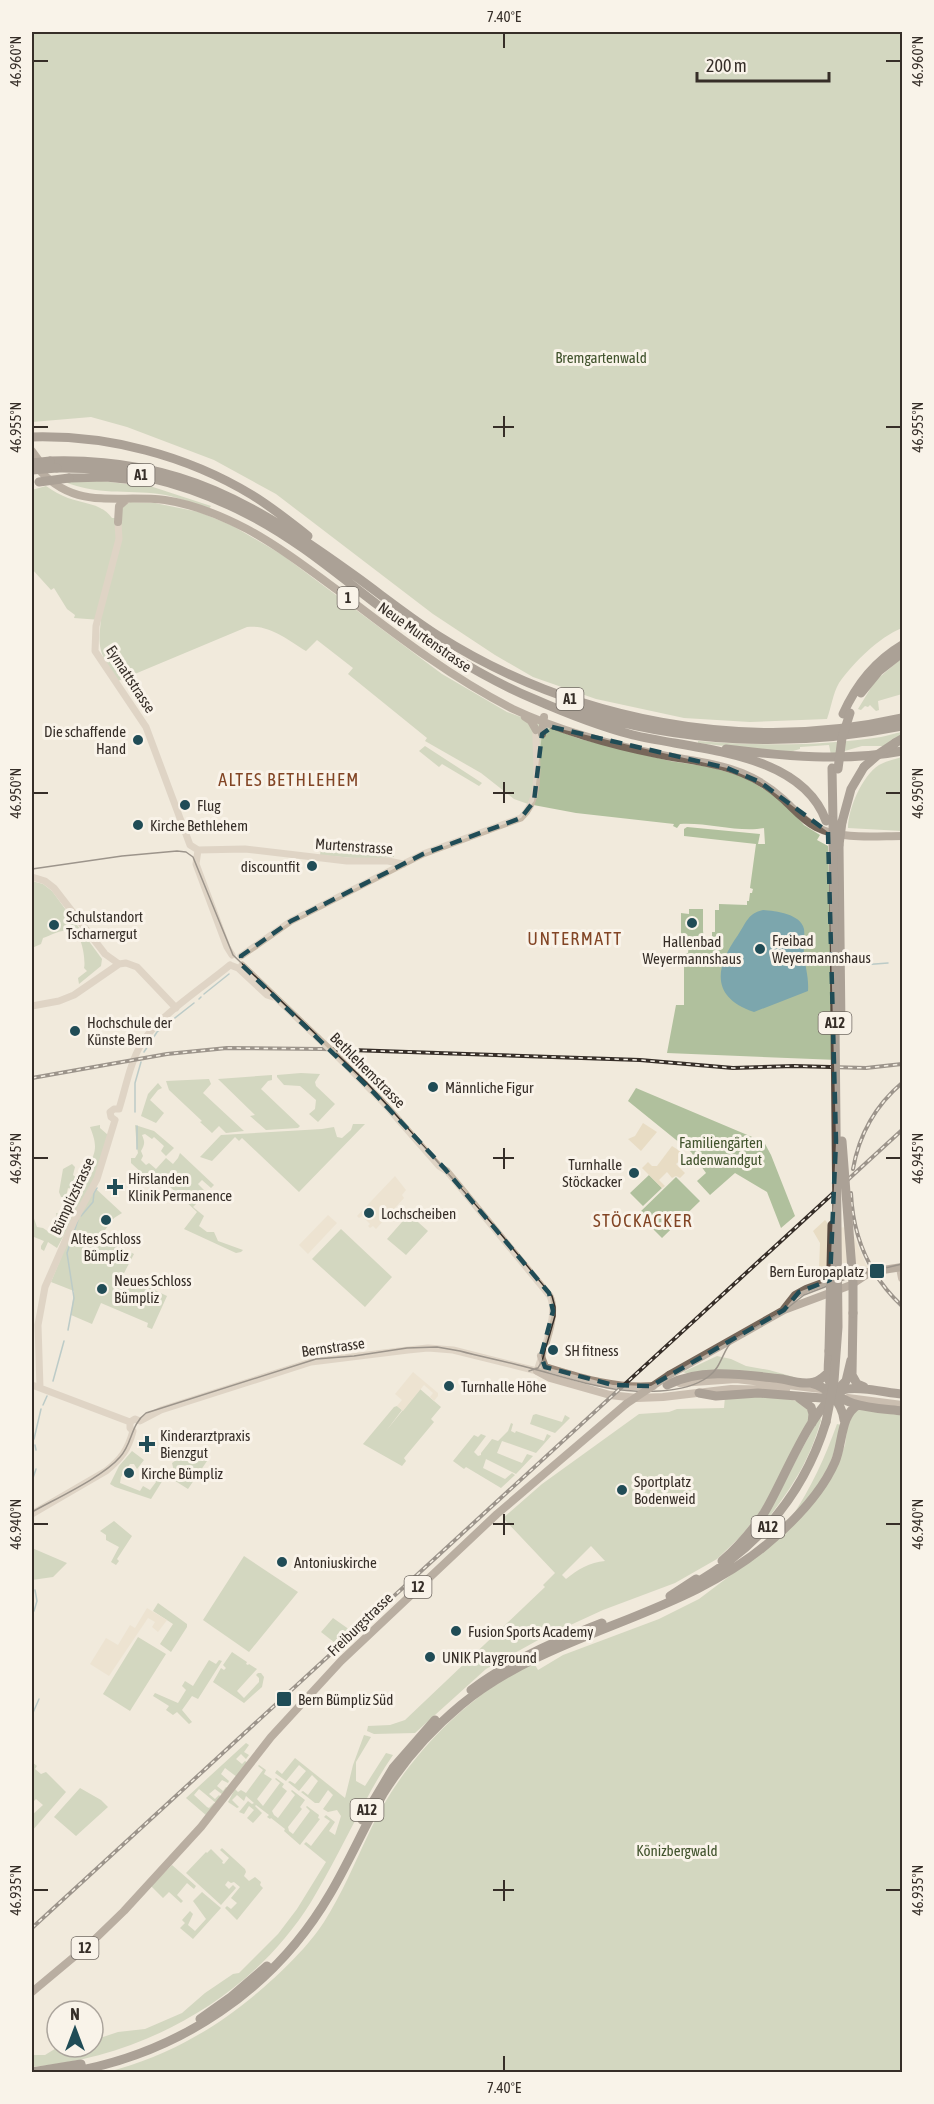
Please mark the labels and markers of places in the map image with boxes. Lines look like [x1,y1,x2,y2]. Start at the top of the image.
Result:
place label: Die schaffende Hand [44,723,126,757]
marker: Die schaffende Hand [131,733,145,747]
place label: Flug [197,797,221,814]
marker: Flug [178,798,192,812]
place label: Kirche Bethlehem [150,817,248,834]
marker: Kirche Bethlehem [131,818,145,832]
place label: discountfit [241,858,300,875]
marker: discountfit [305,859,319,873]
place label: Schulstandort Tscharnergut [66,908,143,942]
marker: Hallenbad Weyermannshaus [685,916,699,930]
marker: Schulstandort Tscharnergut [47,918,61,932]
place label: Freibad Weyermannshaus [772,932,871,966]
place label: Hallenbad Weyermannshaus [643,933,741,967]
marker: Freibad Weyermannshaus [753,942,767,956]
place label: Hochschule der Künste Bern [87,1014,173,1048]
marker: Hochschule der Künste Bern [68,1024,82,1038]
place label: Männliche Figur [445,1079,534,1096]
marker: Männliche Figur [426,1080,440,1094]
place label: Turnhalle Stöckacker [562,1156,623,1190]
marker: Turnhalle Stöckacker [627,1166,641,1180]
place label: Hirslanden Klinik Permanence [128,1170,232,1204]
marker: Hirslanden Klinik Permanence [106,1178,124,1196]
place label: Lochscheiben [381,1205,456,1222]
marker: Lochscheiben [362,1206,376,1220]
marker: Altes Schloss Bümpliz [99,1213,113,1227]
place label: Altes Schloss Bümpliz [71,1230,141,1264]
marker: Bern Europaplatz [868,1262,886,1280]
place label: Bern Europaplatz [769,1263,865,1280]
place label: Neues Schloss Bümpliz [114,1272,192,1306]
marker: Neues Schloss Bümpliz [95,1282,109,1296]
place label: SH fitness [565,1342,619,1359]
marker: SH fitness [546,1343,560,1357]
place label: Turnhalle Höhe [461,1378,547,1395]
marker: Turnhalle Höhe [442,1379,456,1393]
place label: Kinderarztpraxis Bienzgut [160,1427,250,1461]
marker: Kinderarztpraxis Bienzgut [138,1435,156,1453]
place label: Kirche Bümpliz [141,1465,224,1482]
marker: Kirche Bümpliz [122,1466,136,1480]
place label: Sportplatz Bodenweid [634,1473,696,1507]
marker: Sportplatz Bodenweid [615,1483,629,1497]
place label: Antoniuskirche [294,1554,377,1571]
marker: Antoniuskirche [275,1555,289,1569]
place label: Fusion Sports Academy [468,1623,593,1640]
marker: Fusion Sports Academy [449,1624,463,1638]
place label: UNIK Playground [442,1649,537,1666]
marker: UNIK Playground [423,1650,437,1664]
marker: Bern Bümpliz Süd [275,1690,293,1708]
place label: Bern Bümpliz Süd [298,1691,393,1708]

